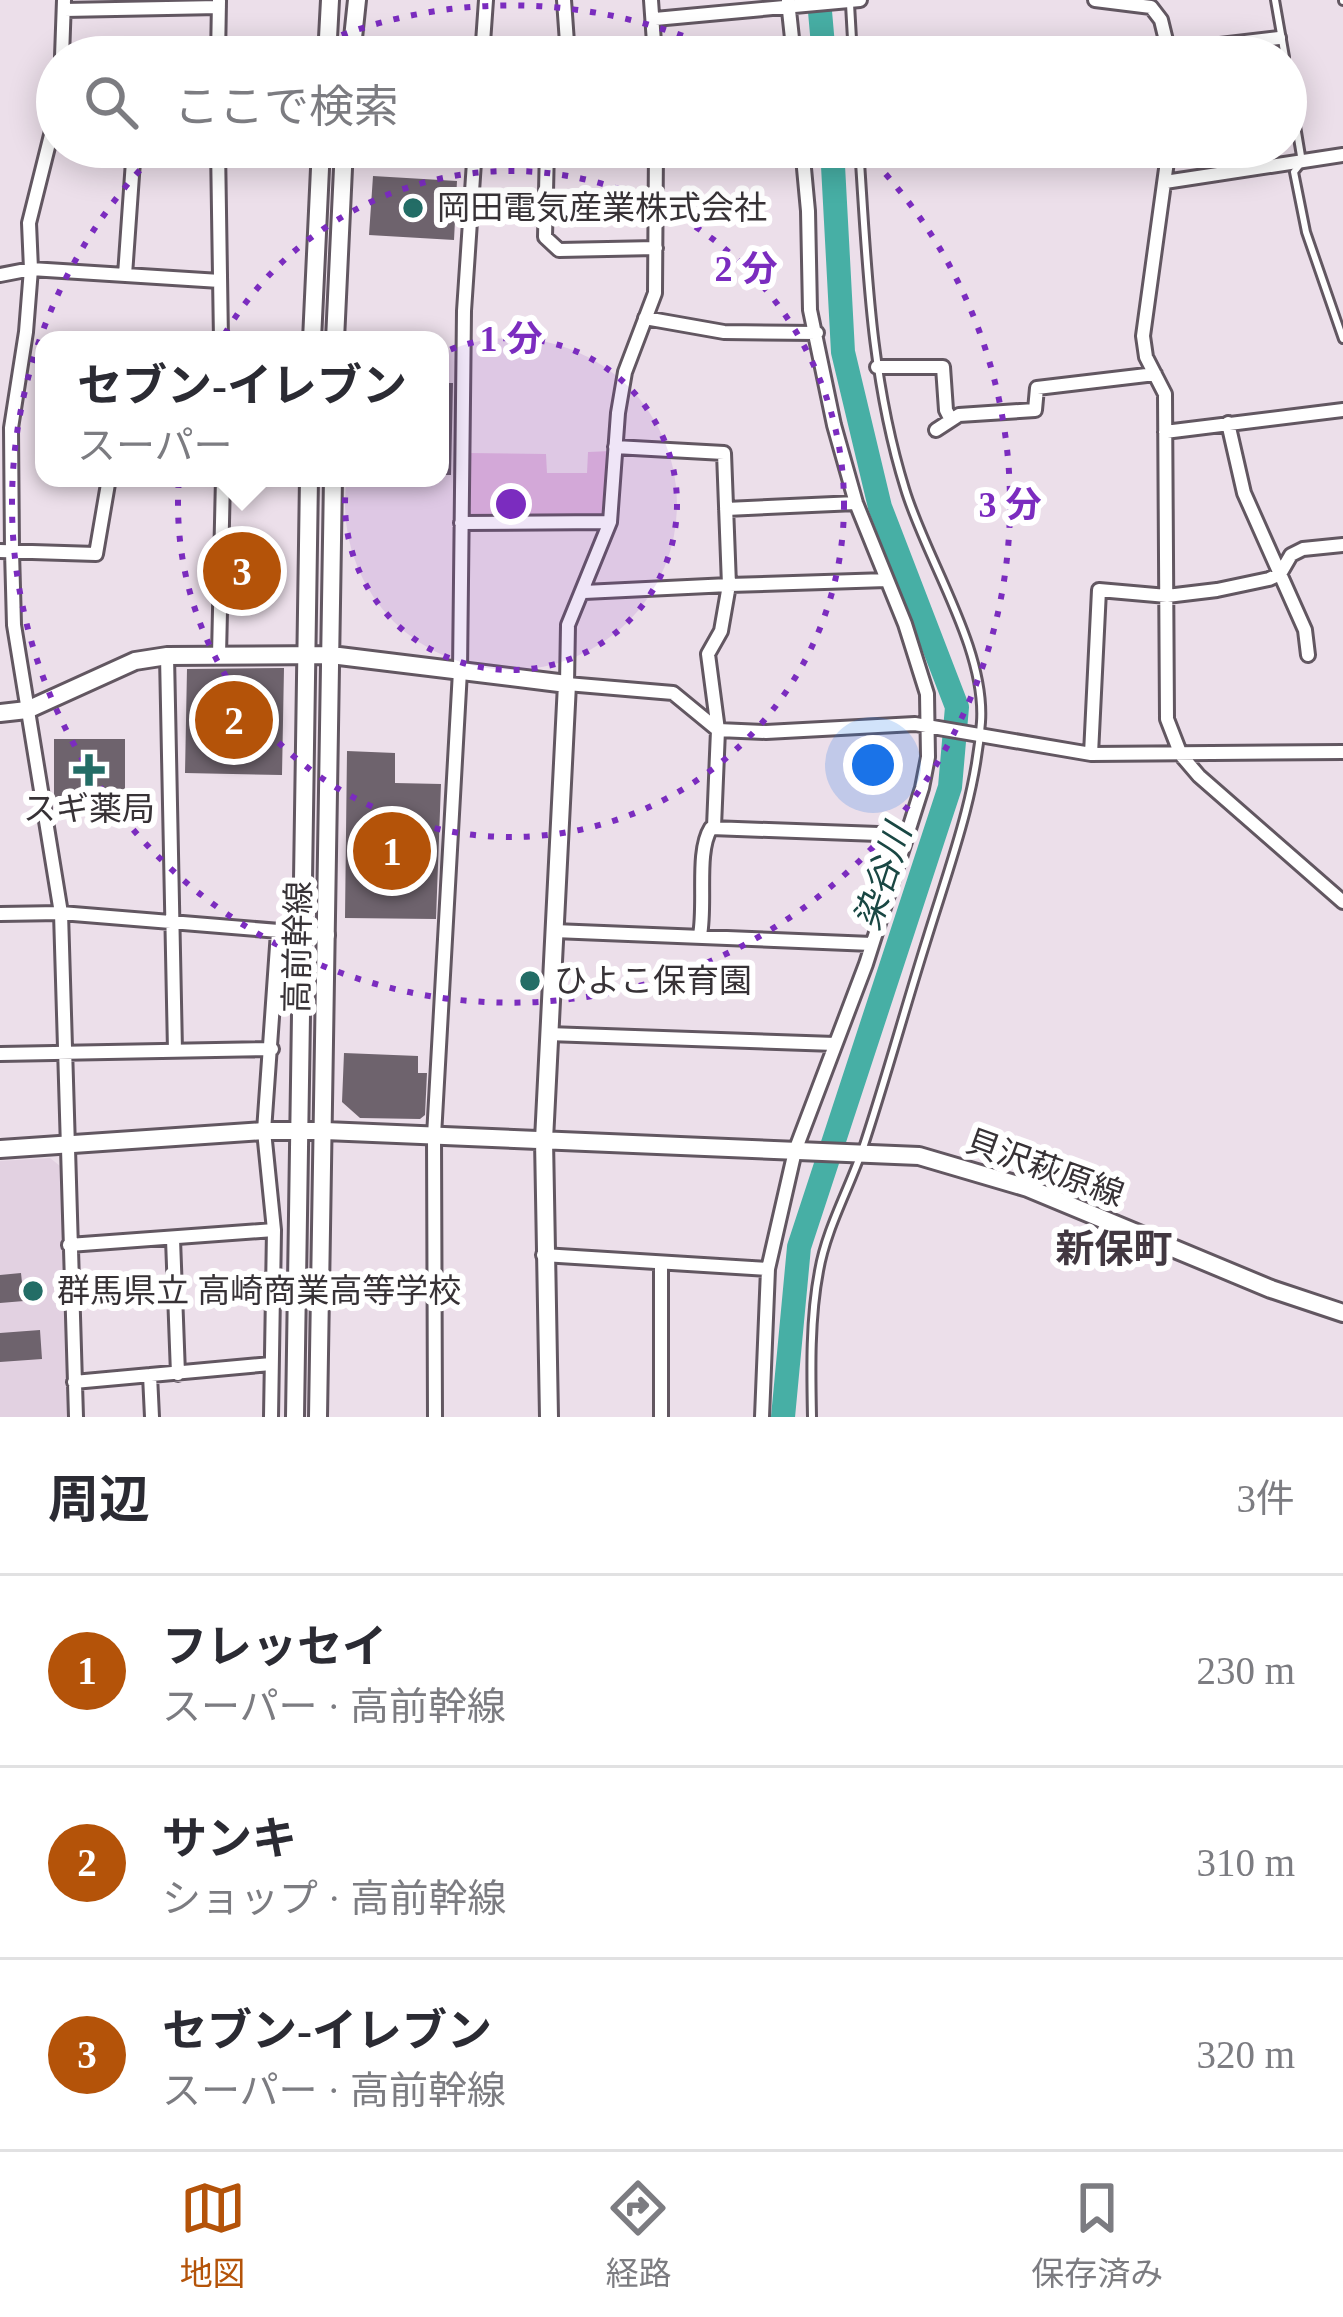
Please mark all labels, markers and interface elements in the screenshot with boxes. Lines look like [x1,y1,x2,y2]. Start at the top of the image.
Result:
search box [36,36,1307,168]
icon: search [78,69,144,135]
text: ここで検索 [174,82,399,132]
place label: 岡田電気産業株式会社 [437,190,767,226]
marker: 岡田電気産業株式会社 [400,195,426,221]
text: 2 分 [714,249,778,289]
text: 1 分 [479,319,543,359]
popup [35,331,449,487]
text: セブン-イレブン [77,361,407,411]
text: スーパー [77,424,233,467]
centre of rings [490,483,532,525]
text: 3 分 [978,485,1042,525]
pin: 3 [203,526,281,616]
pin: 2 [195,675,273,765]
your location [843,735,903,795]
marker: スギ薬局 [76,757,102,783]
place label: スギ薬局 [23,791,155,827]
pin: 1 [353,806,431,896]
water label: 染谷川 [847,816,920,935]
street label: 高前幹線 [279,881,317,1013]
place label: ひよこ保育園 [554,963,752,999]
marker: ひよこ保育園 [517,968,543,994]
street label: 貝沢萩原線 [961,1123,1129,1213]
district label: 新保町 [1055,1227,1173,1270]
place label: 群馬県立 高崎商業高等学校 [57,1273,461,1309]
marker: 群馬県立 高崎商業高等学校 [20,1278,46,1304]
text: 周辺 [48,1472,150,1528]
text: 3件 [1236,1477,1295,1520]
text: フレッセイ [162,1622,387,1672]
text: 1 [77,1649,97,1692]
text: 230 m [1196,1649,1295,1692]
text: スーパー · 高前幹線 [162,1685,506,1728]
text: サンキ [162,1814,297,1864]
text: 2 [77,1841,97,1884]
text: 310 m [1196,1841,1295,1884]
text: ショップ · 高前幹線 [162,1877,507,1920]
text: セブン-イレブン [162,2006,492,2056]
text: 3 [77,2033,97,2076]
text: 320 m [1196,2033,1295,2076]
text: スーパー · 高前幹線 [162,2069,506,2112]
tab: 地図 [180,2175,246,2295]
tab: 経路 [605,2175,671,2295]
tab: 保存済み [1031,2175,1163,2295]

